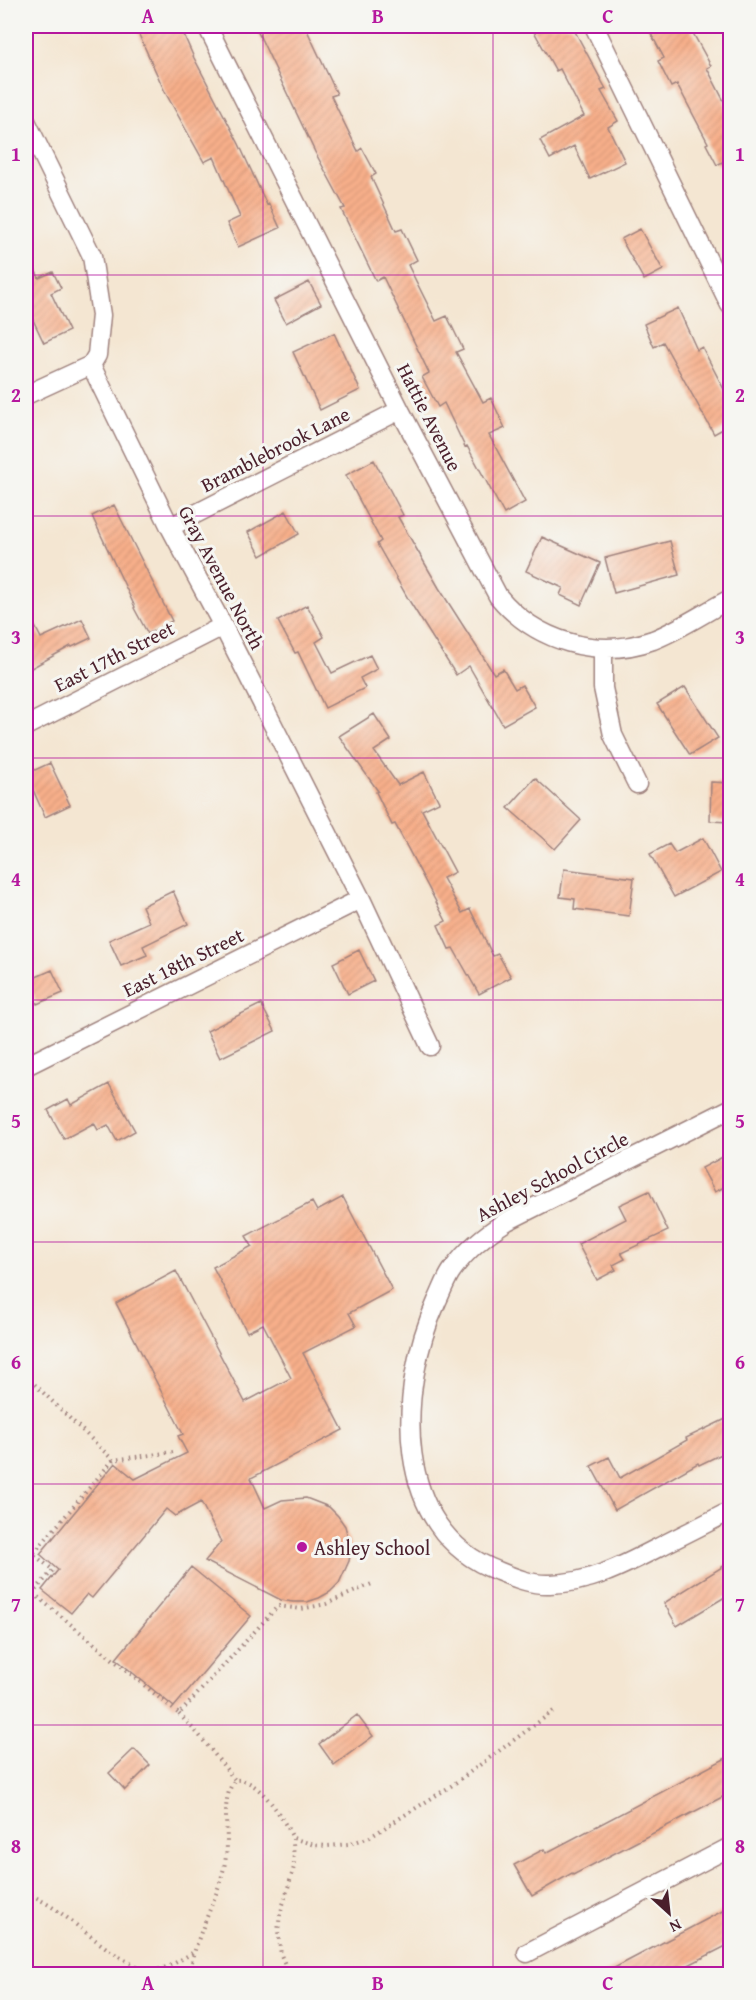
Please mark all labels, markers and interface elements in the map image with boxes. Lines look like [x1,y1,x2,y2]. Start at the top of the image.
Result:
text: A [142,1,155,30]
text: B [372,1,384,30]
text: C [602,1,614,30]
text: 1 [11,139,21,168]
text: 1 [735,139,745,168]
street label: Hattie Avenue [390,358,470,476]
text: 2 [11,380,21,409]
text: 2 [735,380,745,409]
street label: Bramblebrook Lane [196,399,354,499]
street label: Gray Avenue North [172,500,272,654]
street label: East 17th Street [49,613,179,699]
text: 3 [11,622,21,651]
text: 3 [735,622,745,651]
text: 4 [11,864,21,893]
text: 4 [735,864,745,893]
street label: East 18th Street [118,920,248,1004]
text: 5 [11,1106,21,1135]
text: 5 [735,1106,745,1135]
street label: Ashley School Circle [471,1124,633,1228]
text: 6 [11,1347,21,1376]
text: 6 [735,1347,745,1376]
place label: Ashley School [314,1533,431,1562]
marker: Ashley School [295,1540,309,1554]
text: 7 [11,1589,21,1618]
text: 7 [735,1589,745,1618]
text: 8 [11,1831,21,1860]
text: 8 [735,1831,745,1860]
north arrow [639,1883,699,1943]
text: N [665,1913,686,1940]
text: A [142,1968,155,1997]
text: B [372,1968,384,1997]
text: C [602,1968,614,1997]

